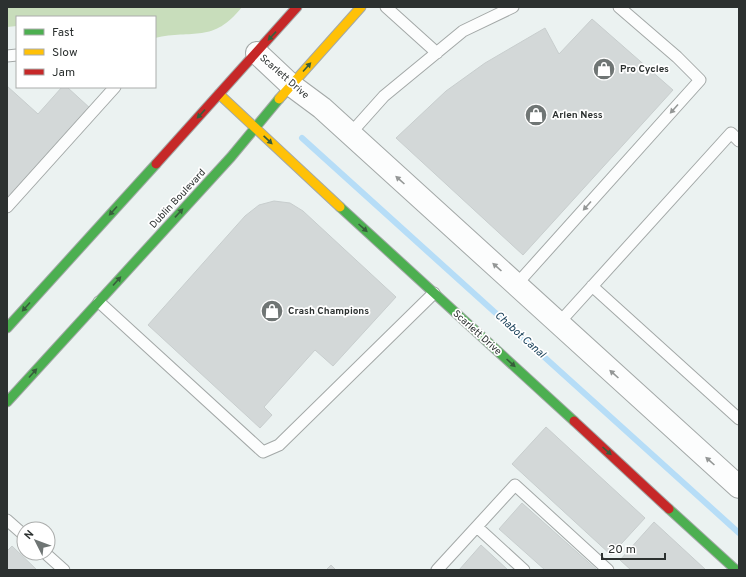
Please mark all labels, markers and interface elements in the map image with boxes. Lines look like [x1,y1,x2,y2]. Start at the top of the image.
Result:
legend [16,16,156,88]
text: Fast [52,25,74,41]
one-way arrow [267,31,276,41]
text: Slow [52,45,78,61]
street label: Scarlett Drive [257,52,311,102]
shop icon: Pro Cycles [591,56,617,82]
one-way arrow [303,62,312,72]
place label: Pro Cycles [620,63,669,76]
text: Jam [52,65,75,81]
shop icon: Arlen Ness [523,102,549,128]
one-way arrow [669,103,678,114]
one-way arrow [196,109,205,119]
place label: Arlen Ness [552,109,603,122]
one-way arrow [262,136,273,145]
street label: Dublin Boulevard [147,167,209,231]
one-way arrow [395,175,406,184]
one-way arrow [583,201,592,210]
one-way arrow [109,205,118,216]
one-way arrow [174,208,184,218]
one-way arrow [358,224,369,233]
one-way arrow [492,262,502,272]
one-way arrow [113,276,122,286]
shop icon: Crash Champions [259,298,285,324]
one-way arrow [21,302,31,312]
place label: Crash Champions [288,305,369,318]
street label: Scarlett Drive [450,308,504,358]
water label: Chabot Canal [492,309,549,362]
one-way arrow [506,359,516,368]
one-way arrow [29,368,38,378]
one-way arrow [608,369,619,378]
one-way arrow [602,446,612,456]
one-way arrow [705,456,715,465]
north arrow [16,521,56,561]
text: N [21,527,37,543]
scale bar [602,535,665,561]
text: 20 m [608,542,636,558]

